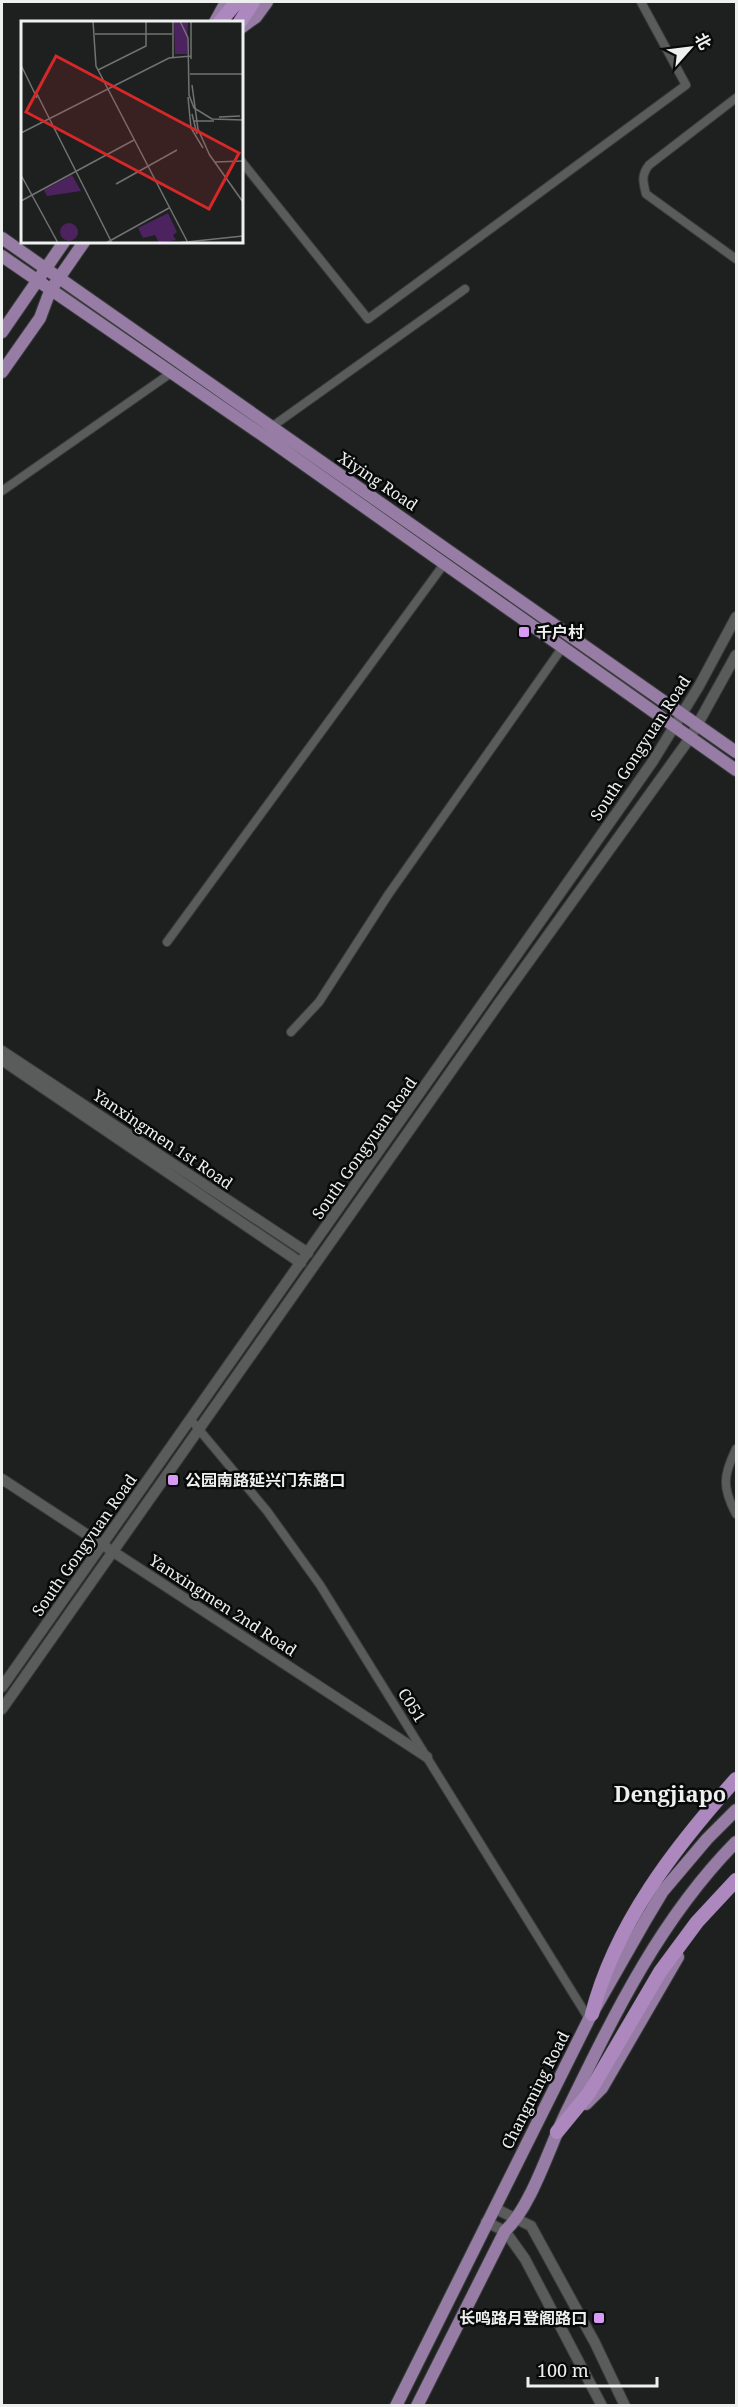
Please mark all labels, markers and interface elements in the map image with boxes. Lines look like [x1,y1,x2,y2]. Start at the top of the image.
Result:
north arrow [660,18,720,78]
inset map [21,21,243,243]
text: 北 [690,29,717,53]
street label: Xiying Road [334,446,422,516]
place label: 千户村 [536,621,584,643]
marker: 千户村 [517,625,531,639]
street label: South Gongyuan Road [585,671,695,825]
street label: South Gongyuan Road [307,1072,422,1223]
street label: Yanxingmen 1st Road [88,1083,237,1194]
street label: South Gongyuan Road [27,1469,142,1620]
place label: 公园南路延兴门东路口 [185,1469,345,1491]
marker: 公园南路延兴门东路口 [166,1473,180,1487]
street label: Yanxingmen 2nd Road [144,1548,301,1661]
street label: C051 [393,1684,431,1726]
district label: Dengjiapo [614,1778,726,1808]
street label: Changming Road [496,2027,574,2153]
place label: 长鸣路月登阁路口 [459,2307,587,2329]
marker: 长鸣路月登阁路口 [592,2311,606,2325]
scale bar [528,2350,657,2388]
text: 100 m [537,2358,589,2382]

